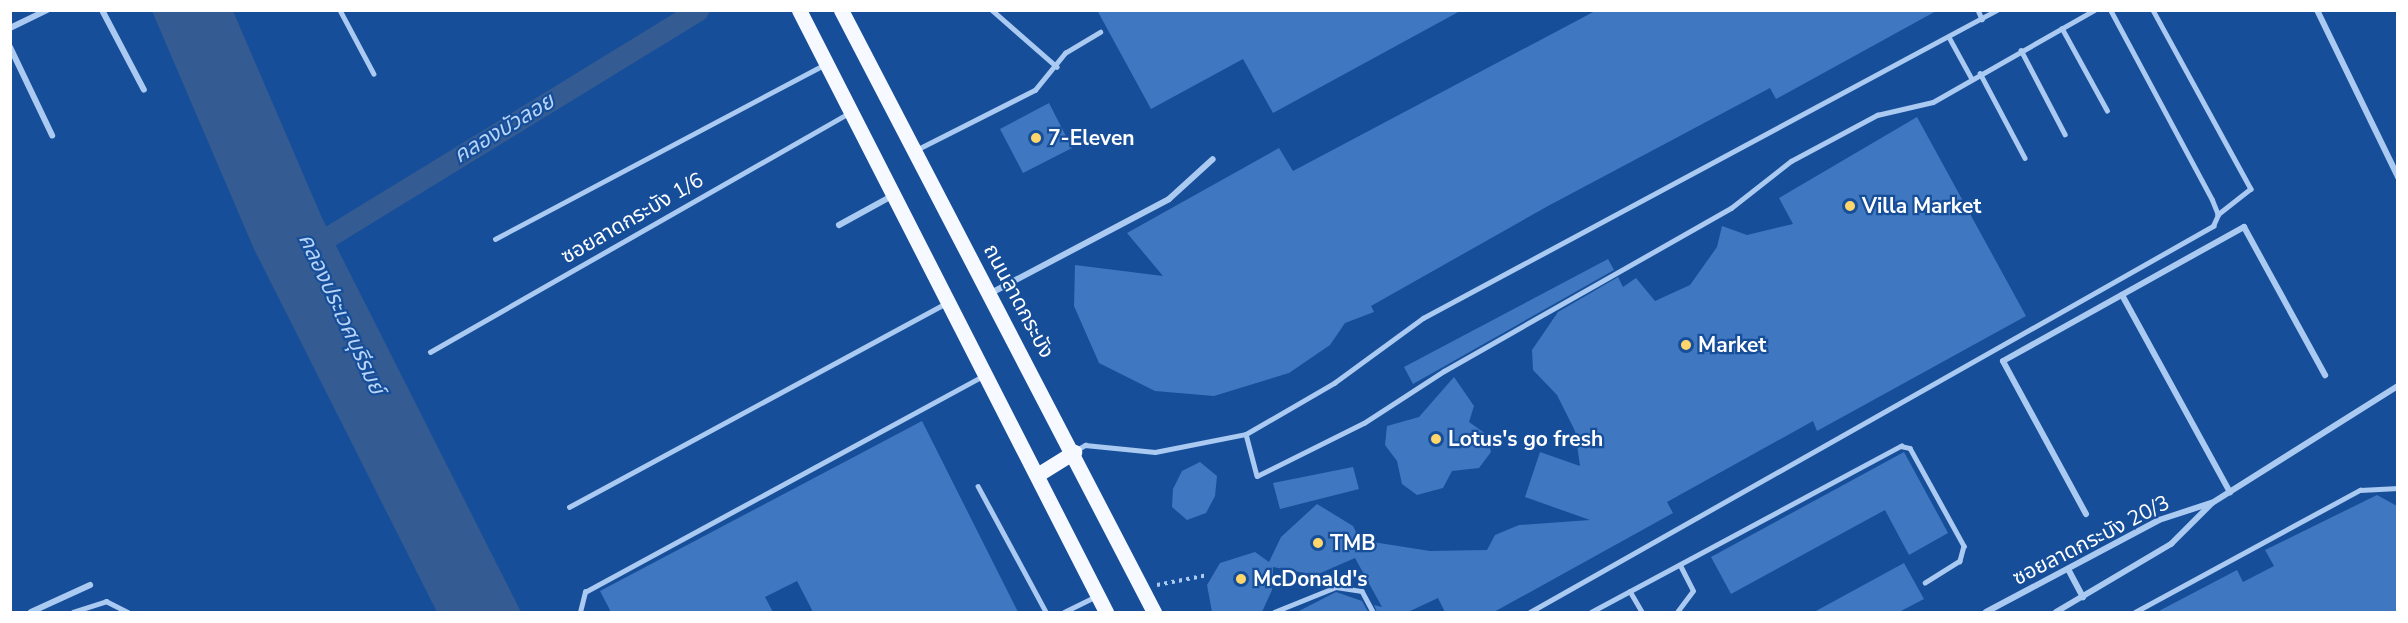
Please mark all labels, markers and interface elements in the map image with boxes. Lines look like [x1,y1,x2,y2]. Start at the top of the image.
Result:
water label: คลองบัวลอย [449,89,559,169]
place label: 7-Eleven [1048,125,1135,151]
marker: 7-Eleven [1029,131,1043,145]
street label: ซอยลาดกระบัง 1/6 [556,167,708,269]
place label: Villa Market [1862,193,1981,219]
marker: Villa Market [1843,199,1857,213]
water label: คลองประเวศบุรีรมย์ [292,229,390,399]
street label: ถนนลาดกระบัง [978,240,1060,362]
place label: Market [1698,332,1766,358]
marker: Market [1679,338,1693,352]
place label: Lotus's go fresh [1448,426,1603,452]
marker: Lotus's go fresh [1429,432,1443,446]
street label: ซอยลาดกระบัง 20/3 [2008,490,2174,590]
place label: TMB [1330,530,1376,556]
marker: TMB [1311,536,1325,550]
place label: McDonald's [1253,566,1368,592]
marker: McDonald's [1234,572,1248,586]

